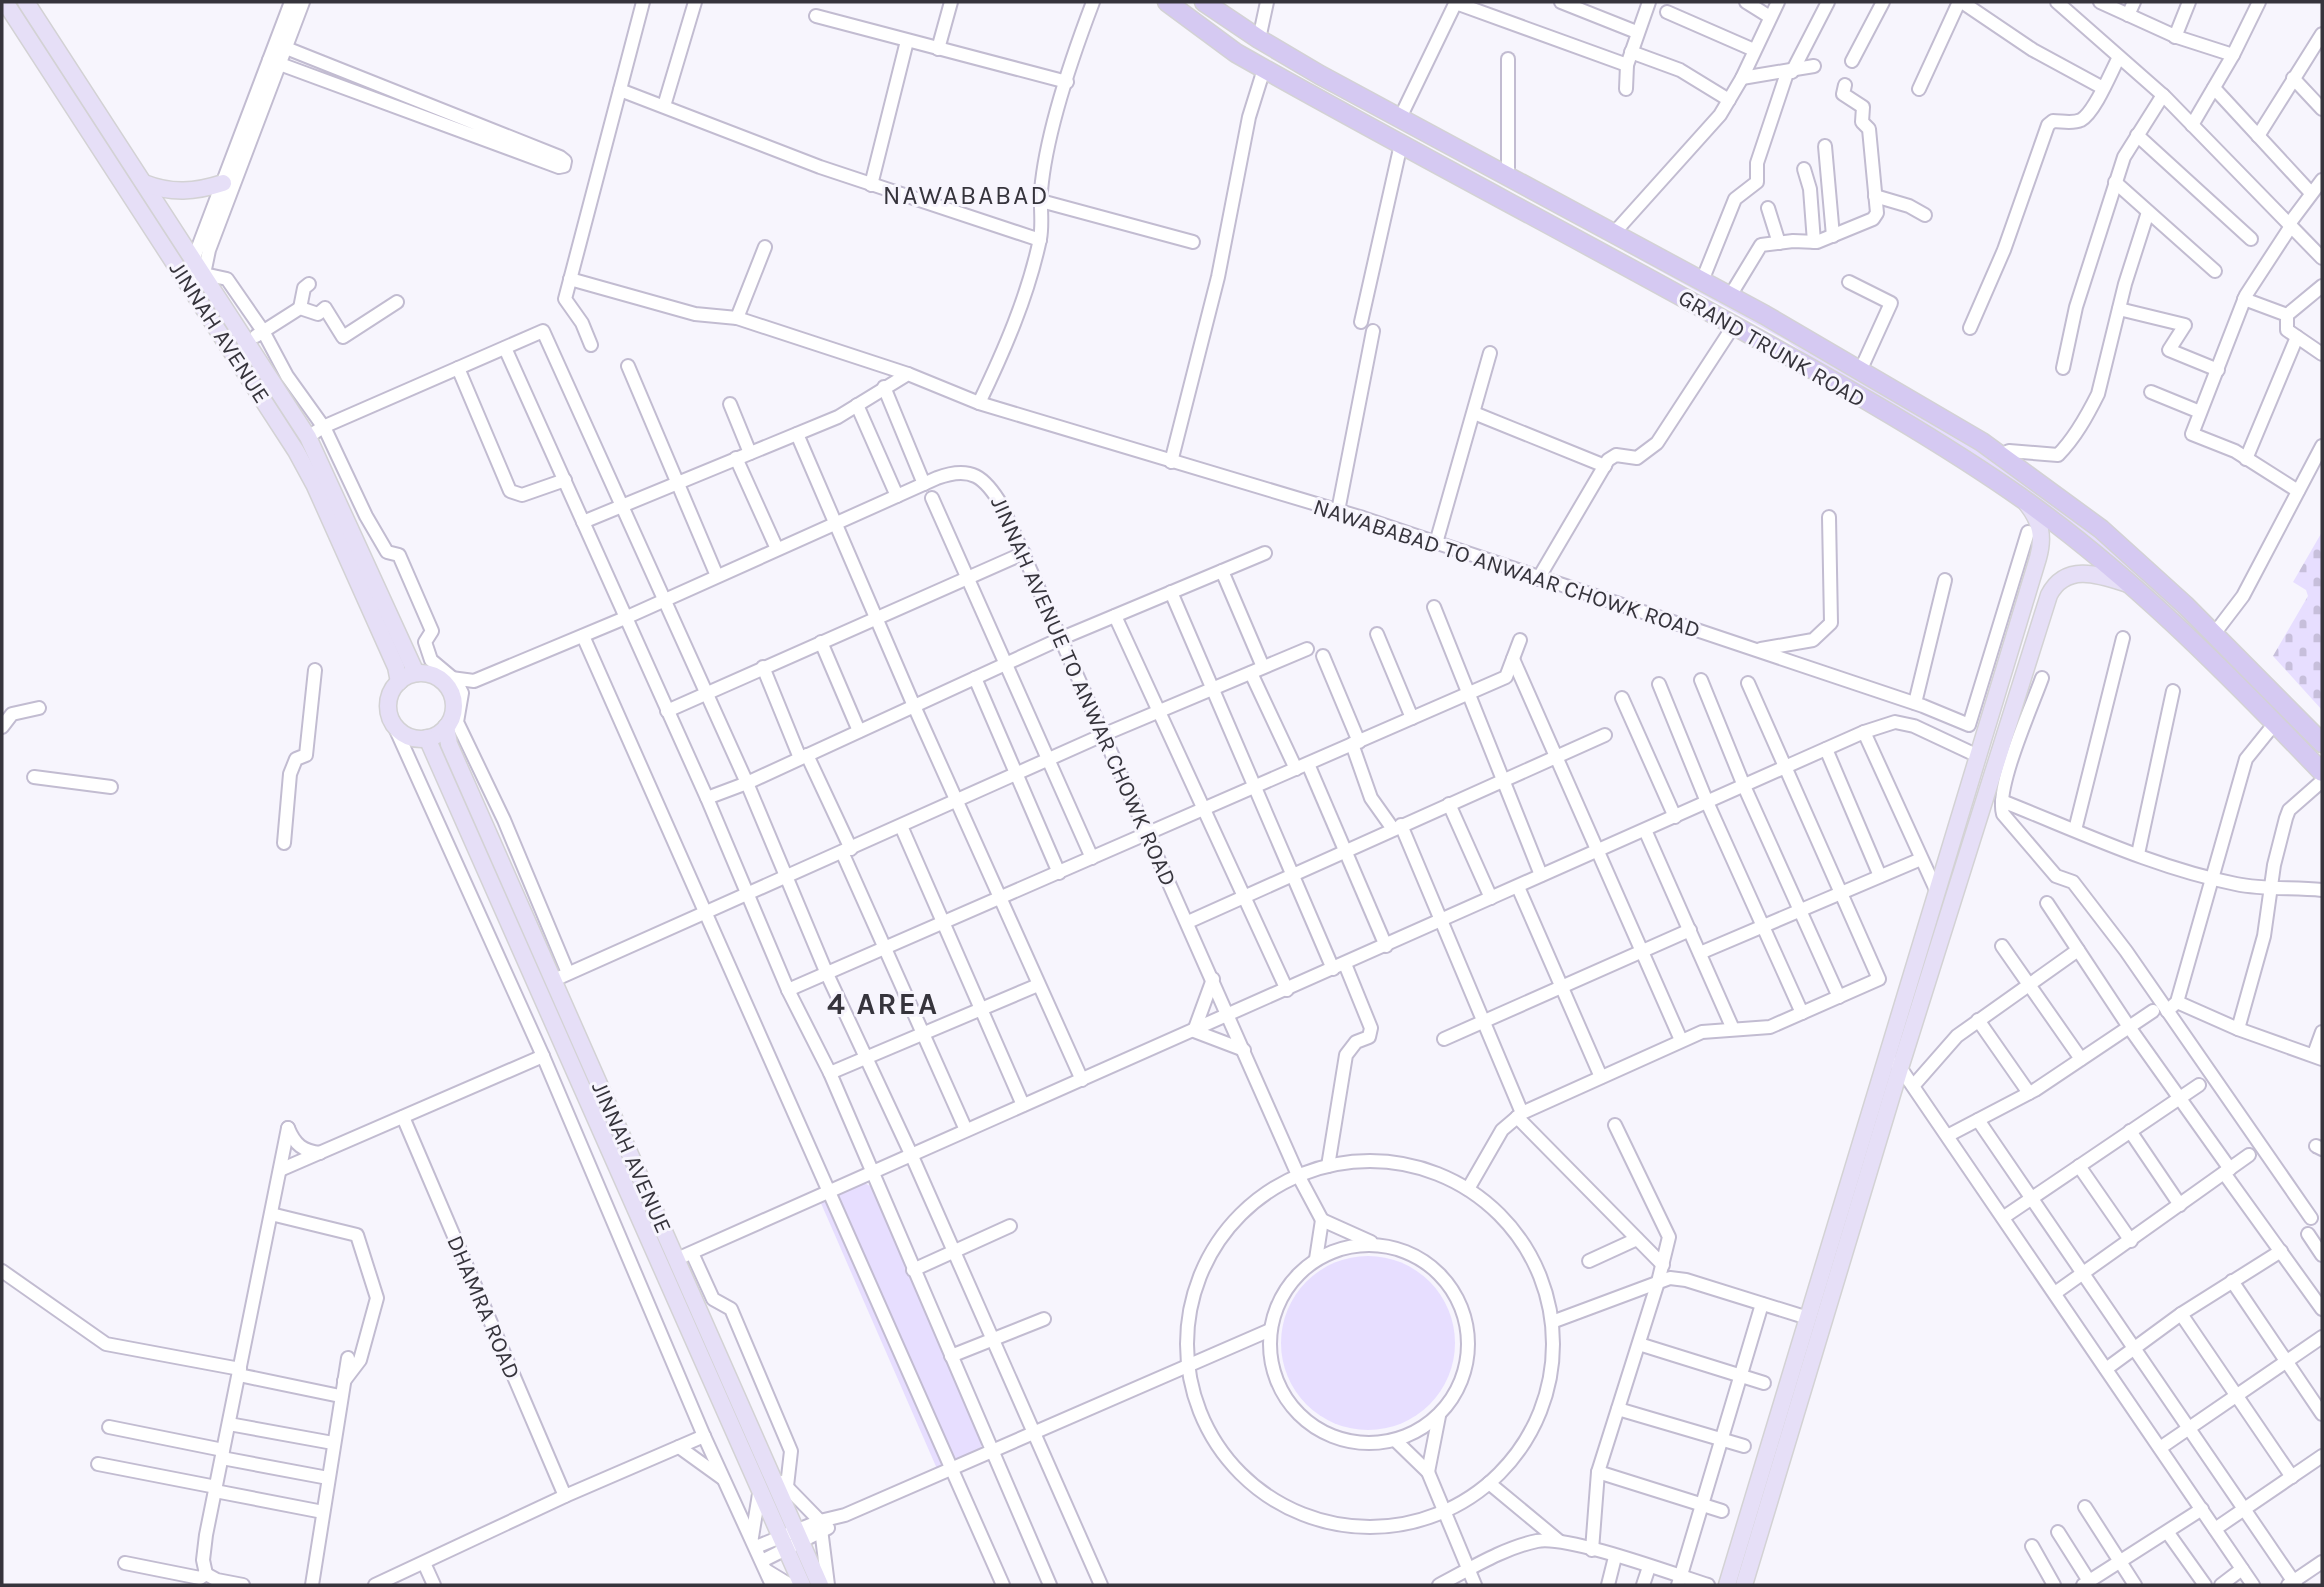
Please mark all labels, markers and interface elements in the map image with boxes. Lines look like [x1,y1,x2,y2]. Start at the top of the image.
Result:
district label: NAWABABAD [883,180,1049,211]
street label: JINNAH AVENUE [164,256,275,408]
street label: GRAND TRUNK ROAD [1673,284,1870,413]
street label: JINNAH AVENUE TO ANWAR CHOWK ROAD [985,492,1182,890]
street label: NAWABABAD TO ANWAAR CHOWK ROAD [1310,493,1704,644]
district label: 4 AREA [827,986,939,1022]
street label: JINNAH AVENUE [586,1077,677,1237]
street label: DHAMRA ROAD [441,1231,526,1383]

